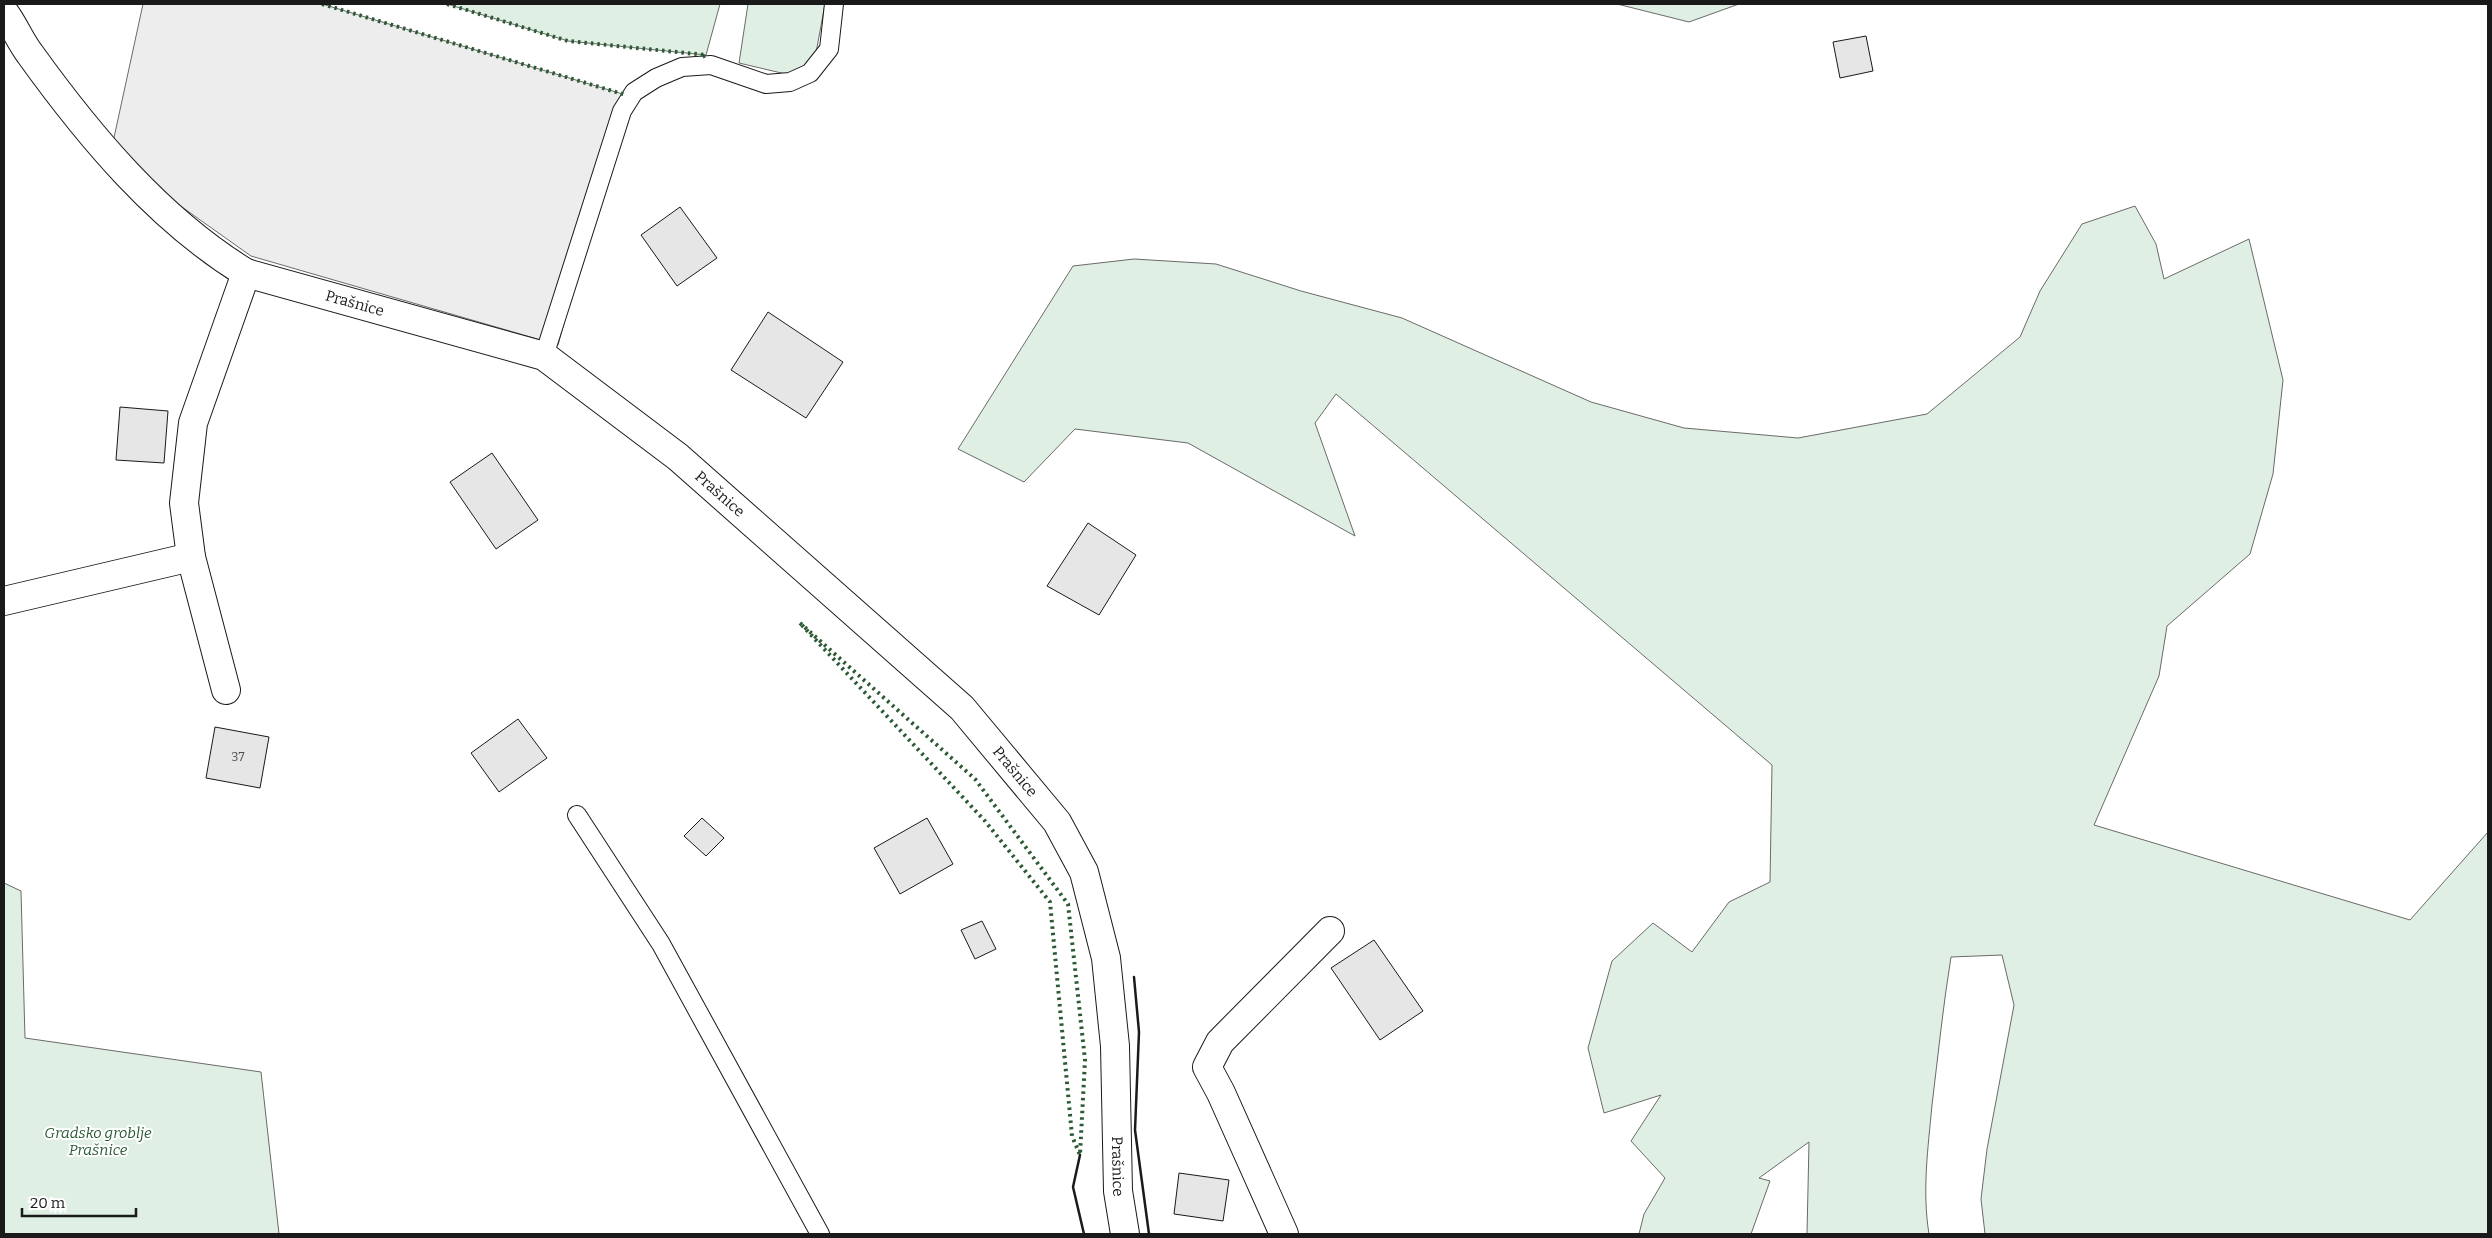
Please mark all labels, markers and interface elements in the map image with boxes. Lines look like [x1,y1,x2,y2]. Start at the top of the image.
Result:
street label: Prašnice [323,287,386,320]
street label: Prašnice [691,467,748,521]
street label: Prašnice [989,743,1041,800]
house number: 37 [232,750,244,764]
park label: Gradsko groblje Prašnice [44,1124,152,1159]
street label: Prašnice [1108,1136,1128,1198]
scale bar [22,1186,136,1218]
text: 20 m [30,1194,66,1212]

